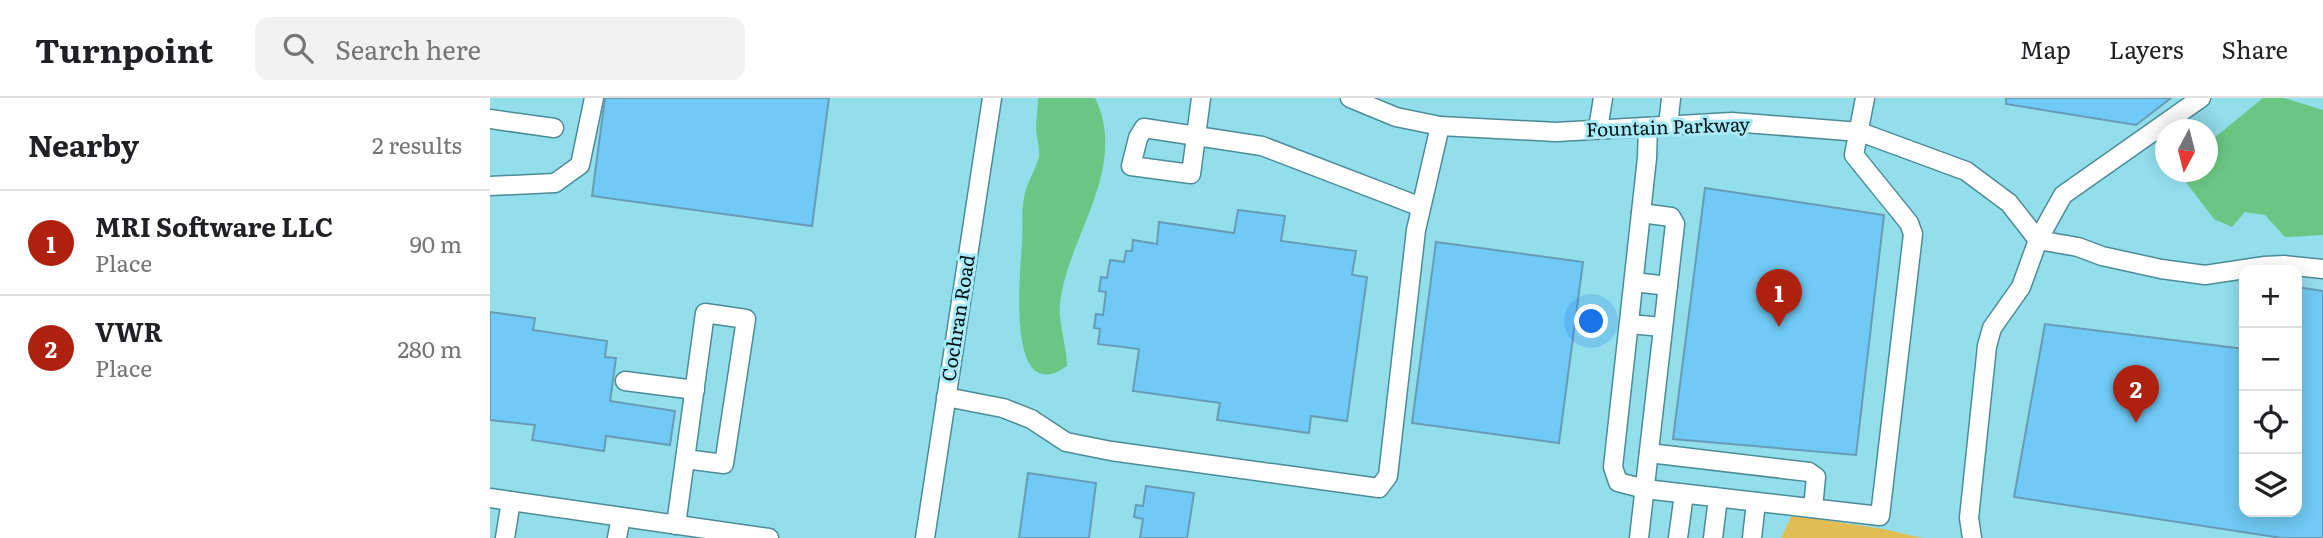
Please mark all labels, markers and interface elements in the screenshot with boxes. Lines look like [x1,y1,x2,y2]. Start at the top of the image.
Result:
search box [255,17,745,80]
text: Turnpoint [35,24,213,73]
icon: search [279,29,317,67]
text: Search here [335,29,481,68]
text: Map [2020,31,2071,66]
text: Layers [2109,31,2183,66]
text: Share [2221,31,2288,66]
street label: Fountain Parkway [1585,109,1751,143]
north arrow [2155,119,2218,182]
text: Nearby [28,122,139,166]
text: 2 results [372,127,462,161]
text: MRI Software LLC [95,206,333,245]
text: 1 [46,226,56,260]
text: 90 m [410,226,462,260]
text: Place [95,245,152,279]
street label: Cochran Road [933,252,981,383]
map controls [2239,265,2302,517]
button: + [2239,265,2302,328]
pin: 1 [1756,269,1802,327]
your location [1574,304,1608,338]
text: VWR [95,311,163,350]
button: − [2239,328,2302,391]
text: 2 [45,331,57,365]
text: 280 m [397,331,462,365]
text: Place [95,350,152,384]
pin: 2 [2113,365,2159,423]
button: locate [2239,391,2302,454]
button: layers [2239,454,2302,517]

